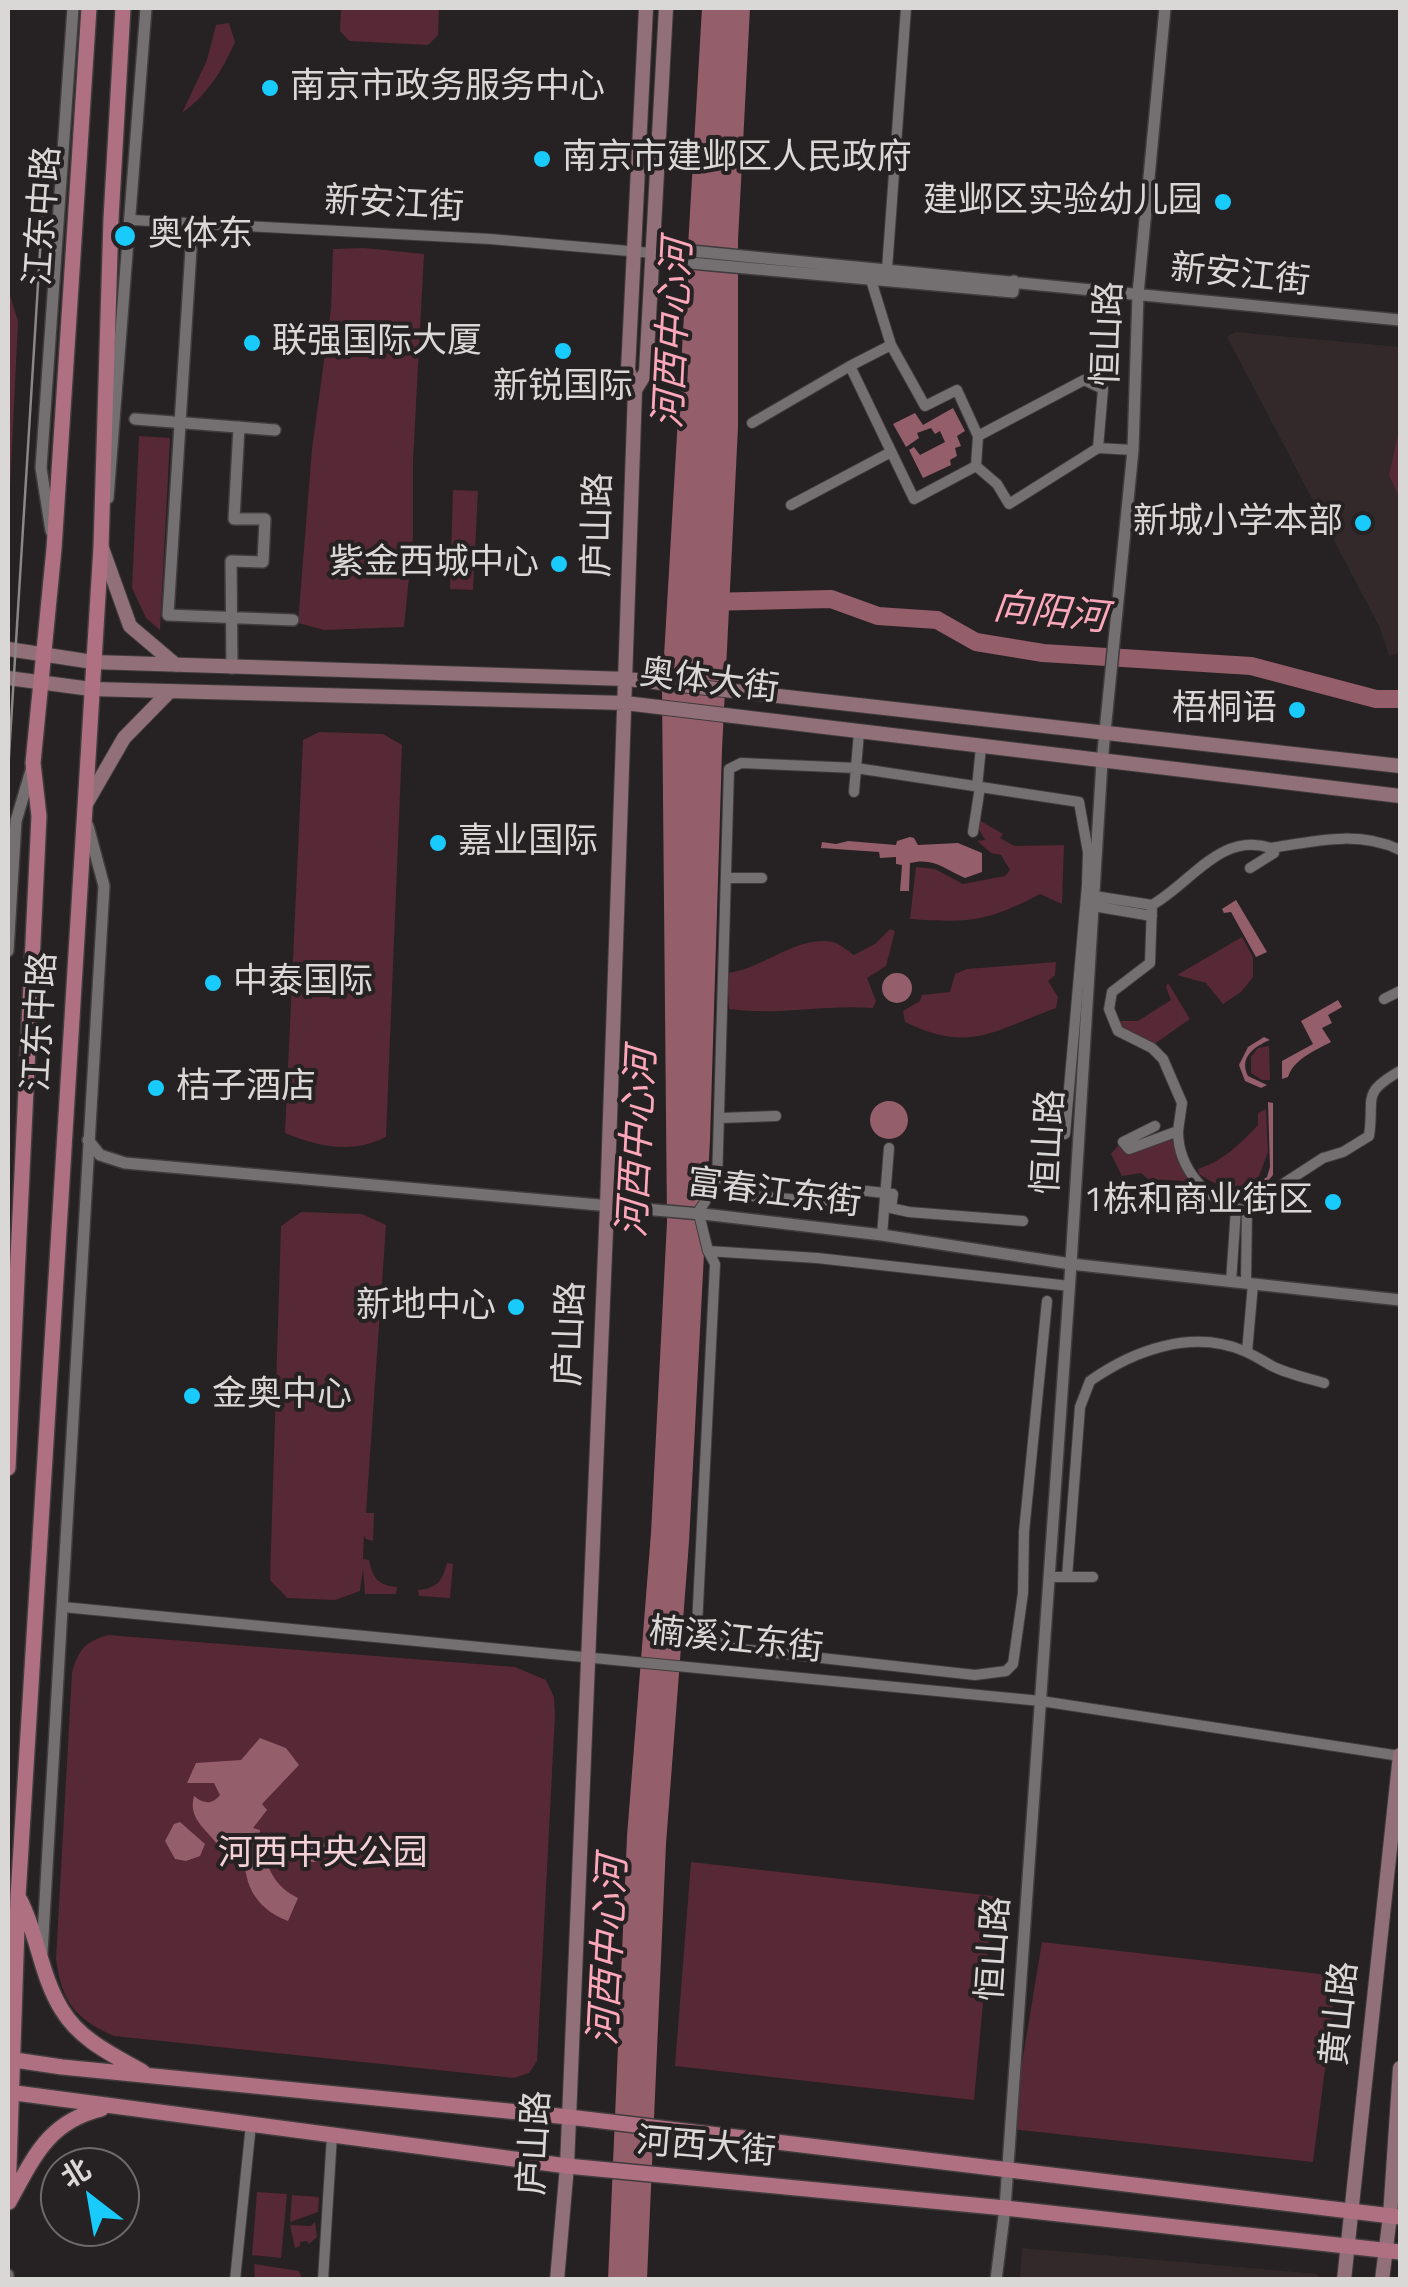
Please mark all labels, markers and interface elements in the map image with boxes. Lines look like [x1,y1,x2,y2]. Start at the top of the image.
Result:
place label: 南京市政务服务中心 [290,67,605,109]
marker: 南京市政务服务中心 [259,77,281,99]
place label: 南京市建邺区人民政府 [562,138,912,180]
street label: 江东中路 [19,145,71,287]
marker: 南京市建邺区人民政府 [531,148,553,170]
street label: 新安江街 [323,181,465,231]
place label: 建邺区实验幼儿园 [923,181,1203,223]
marker: 建邺区实验幼儿园 [1212,191,1234,213]
place label: 奥体东 [148,215,253,257]
marker: 奥体东 [112,223,138,249]
water label: 河西中心河 [648,238,704,430]
street label: 新安江街 [1168,249,1312,305]
street label: 恒山路 [1087,281,1133,387]
place label: 联强国际大厦 [272,322,482,364]
marker: 联强国际大厦 [241,332,263,354]
marker: 新锐国际 [552,340,574,362]
place label: 新锐国际 [493,367,633,409]
street label: 庐山路 [578,472,622,578]
place label: 新城小学本部 [1133,502,1343,544]
marker: 新城小学本部 [1352,512,1374,534]
place label: 紫金西城中心 [329,543,539,585]
marker: 紫金西城中心 [548,553,570,575]
water label: 向阳河 [991,586,1109,644]
street label: 奥体大街 [637,654,781,712]
place label: 梧桐语 [1172,689,1277,731]
marker: 梧桐语 [1286,699,1308,721]
place label: 嘉业国际 [458,822,598,864]
marker: 嘉业国际 [427,832,449,854]
street label: 江东中路 [17,951,67,1093]
place label: 中泰国际 [233,962,373,1004]
marker: 中泰国际 [202,972,224,994]
water label: 河西中心河 [612,1047,668,1239]
place label: 桔子酒店 [176,1067,316,1109]
marker: 桔子酒店 [145,1077,167,1099]
street label: 恒山路 [1027,1088,1075,1196]
street label: 富春江东街 [685,1163,863,1227]
place label: 1栋和商业街区 [1083,1181,1313,1223]
marker: 1栋和商业街区 [1322,1191,1344,1213]
street label: 庐山路 [549,1281,595,1387]
place label: 新地中心 [356,1286,496,1328]
marker: 新地中心 [505,1296,527,1318]
place label: 金奥中心 [212,1375,352,1417]
marker: 金奥中心 [181,1385,203,1407]
street label: 楠溪江东街 [647,1612,825,1672]
park label: 河西中央公园 [218,1834,428,1876]
water label: 河西中心河 [583,1855,639,2047]
street label: 恒山路 [971,1895,1021,2003]
street label: 黄山路 [1316,1960,1368,2068]
street label: 庐山路 [513,2089,561,2197]
street label: 河西大街 [634,2122,778,2176]
north arrow [40,2147,140,2247]
text: 北 [52,2147,98,2198]

